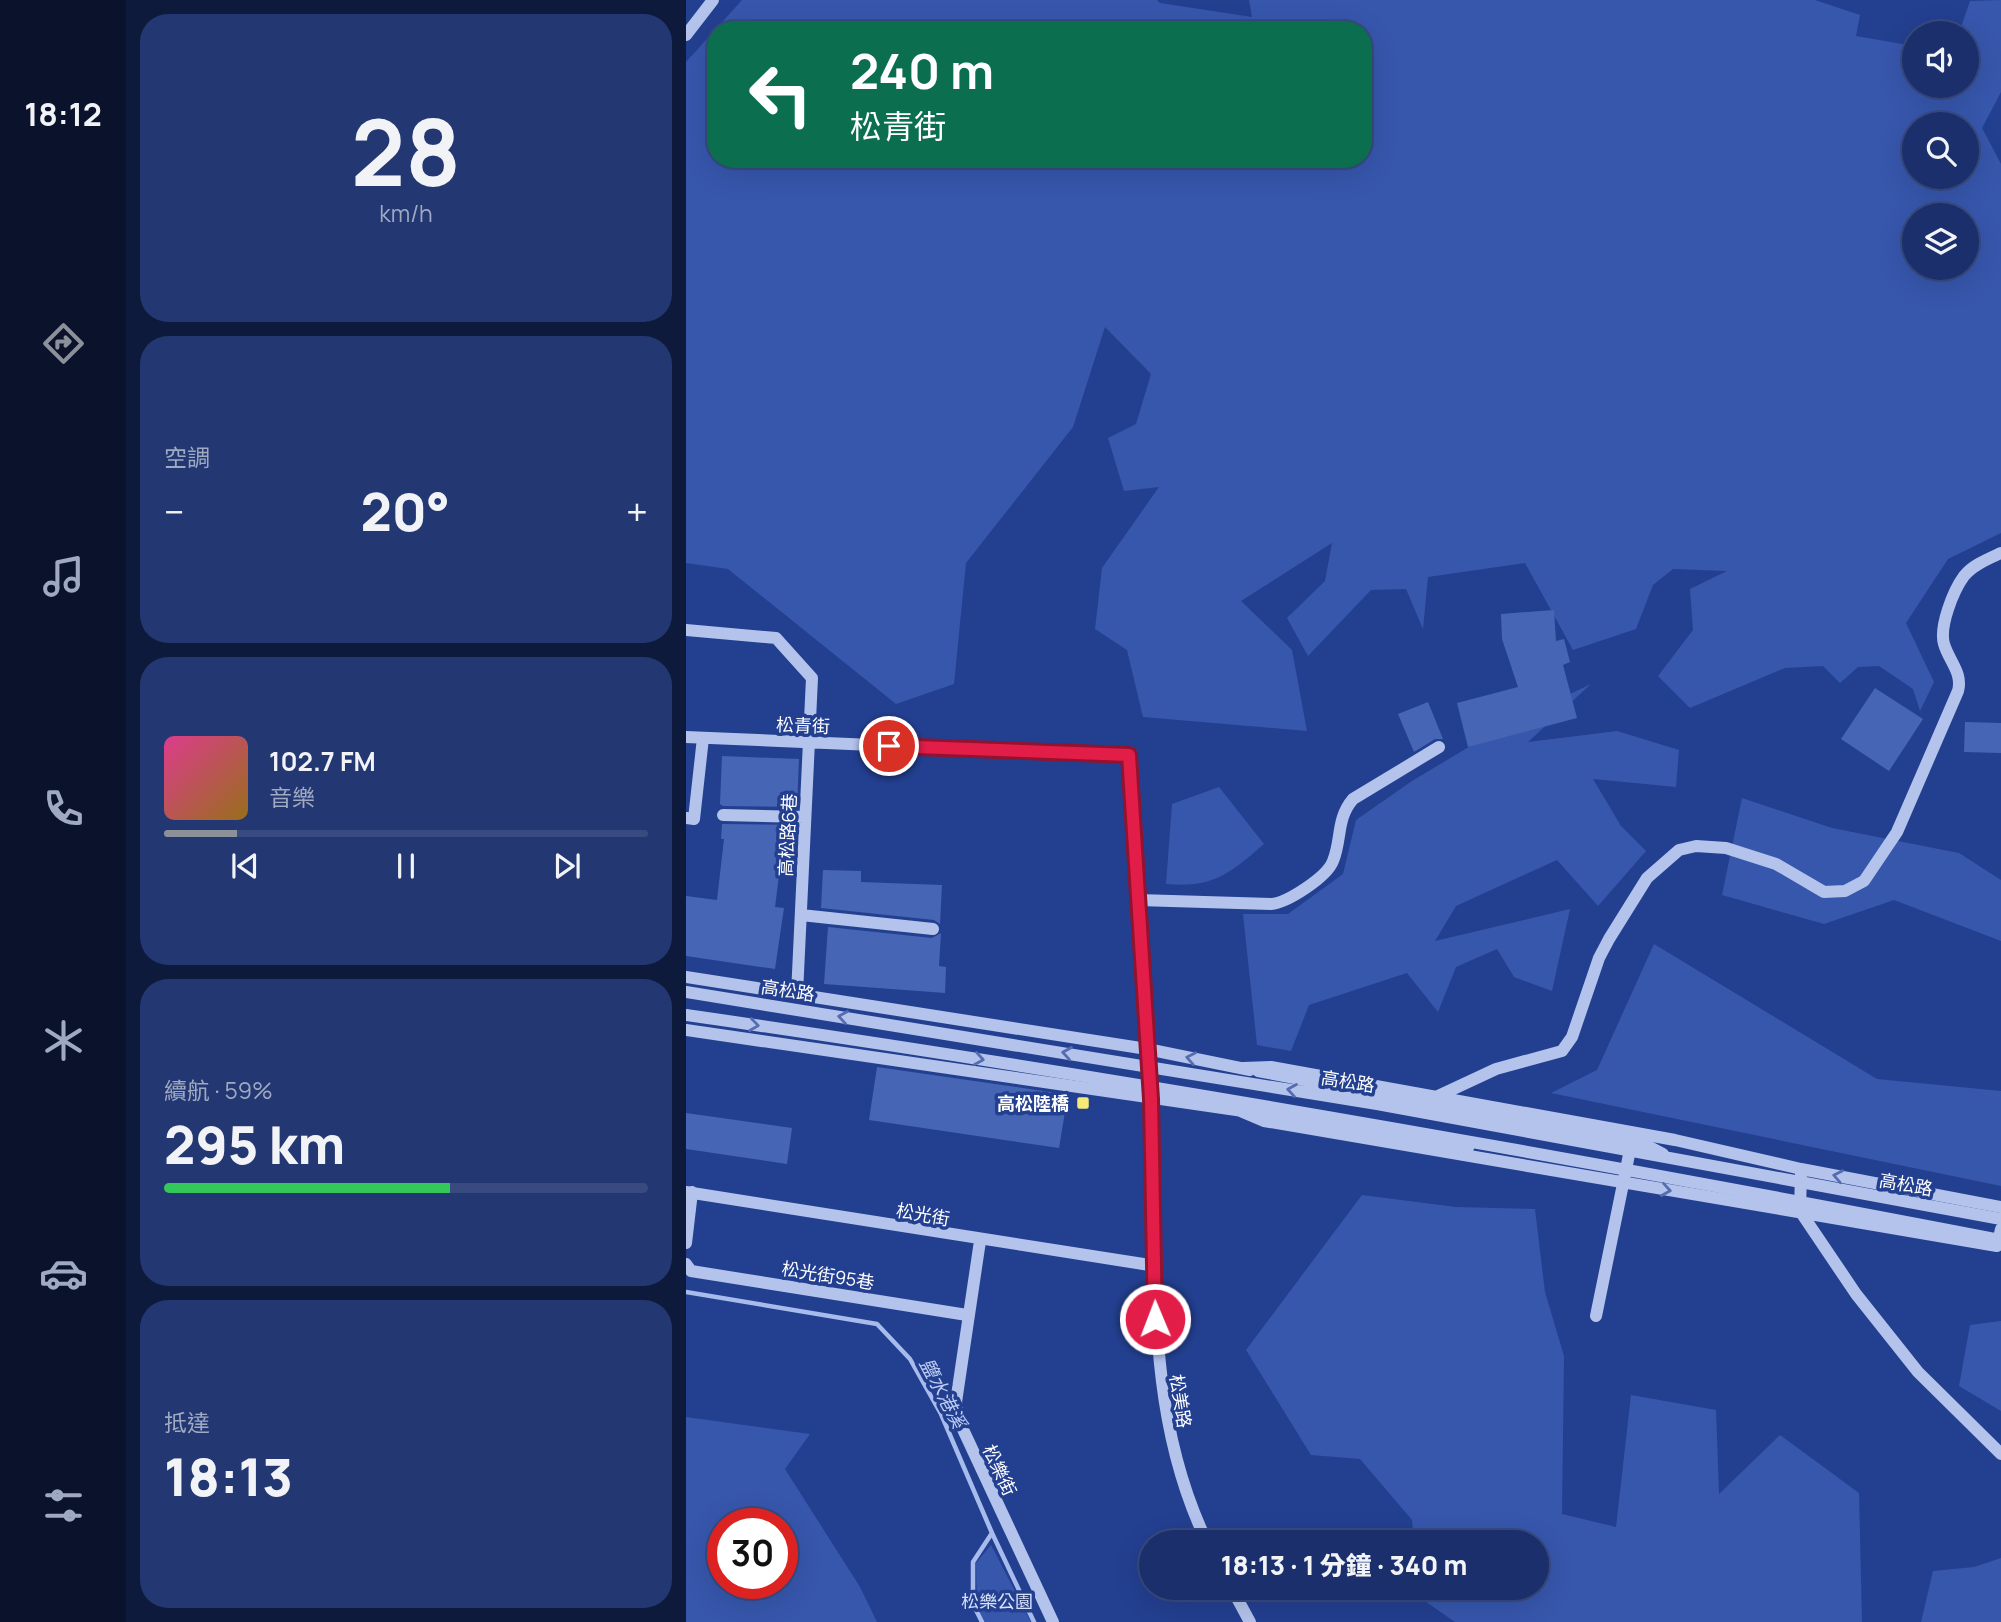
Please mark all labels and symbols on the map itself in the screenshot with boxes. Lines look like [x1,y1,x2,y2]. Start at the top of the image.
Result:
street label: 松青街 [776,712,830,738]
pin [859,716,919,776]
street label: 高松路6巷 [773,793,801,877]
street label: 高松路 [759,974,817,1006]
one-way arrow [837,1010,849,1025]
one-way arrow [748,1017,759,1032]
one-way arrow [1062,1046,1073,1061]
one-way arrow [973,1051,984,1066]
one-way arrow [1185,1051,1197,1066]
street label: 高松路 [1319,1065,1377,1097]
one-way arrow [1286,1083,1298,1098]
place label: 高松陸橋 [997,1091,1069,1115]
marker: 高松陸橋 [1075,1095,1091,1111]
street label: 高松路 [1877,1167,1935,1201]
one-way arrow [1832,1170,1844,1185]
one-way arrow [1660,1182,1672,1197]
street label: 松光街 [894,1197,952,1231]
street label: 松光街95巷 [780,1256,876,1294]
position arrow [1118,1282,1192,1356]
water label: 鹽水港溪 [914,1353,974,1435]
street label: 松美路 [1165,1372,1197,1430]
street label: 松樂街 [978,1440,1022,1500]
speed limit sign: 30 [707,1508,798,1599]
park label: 松樂公園 [961,1589,1033,1613]

